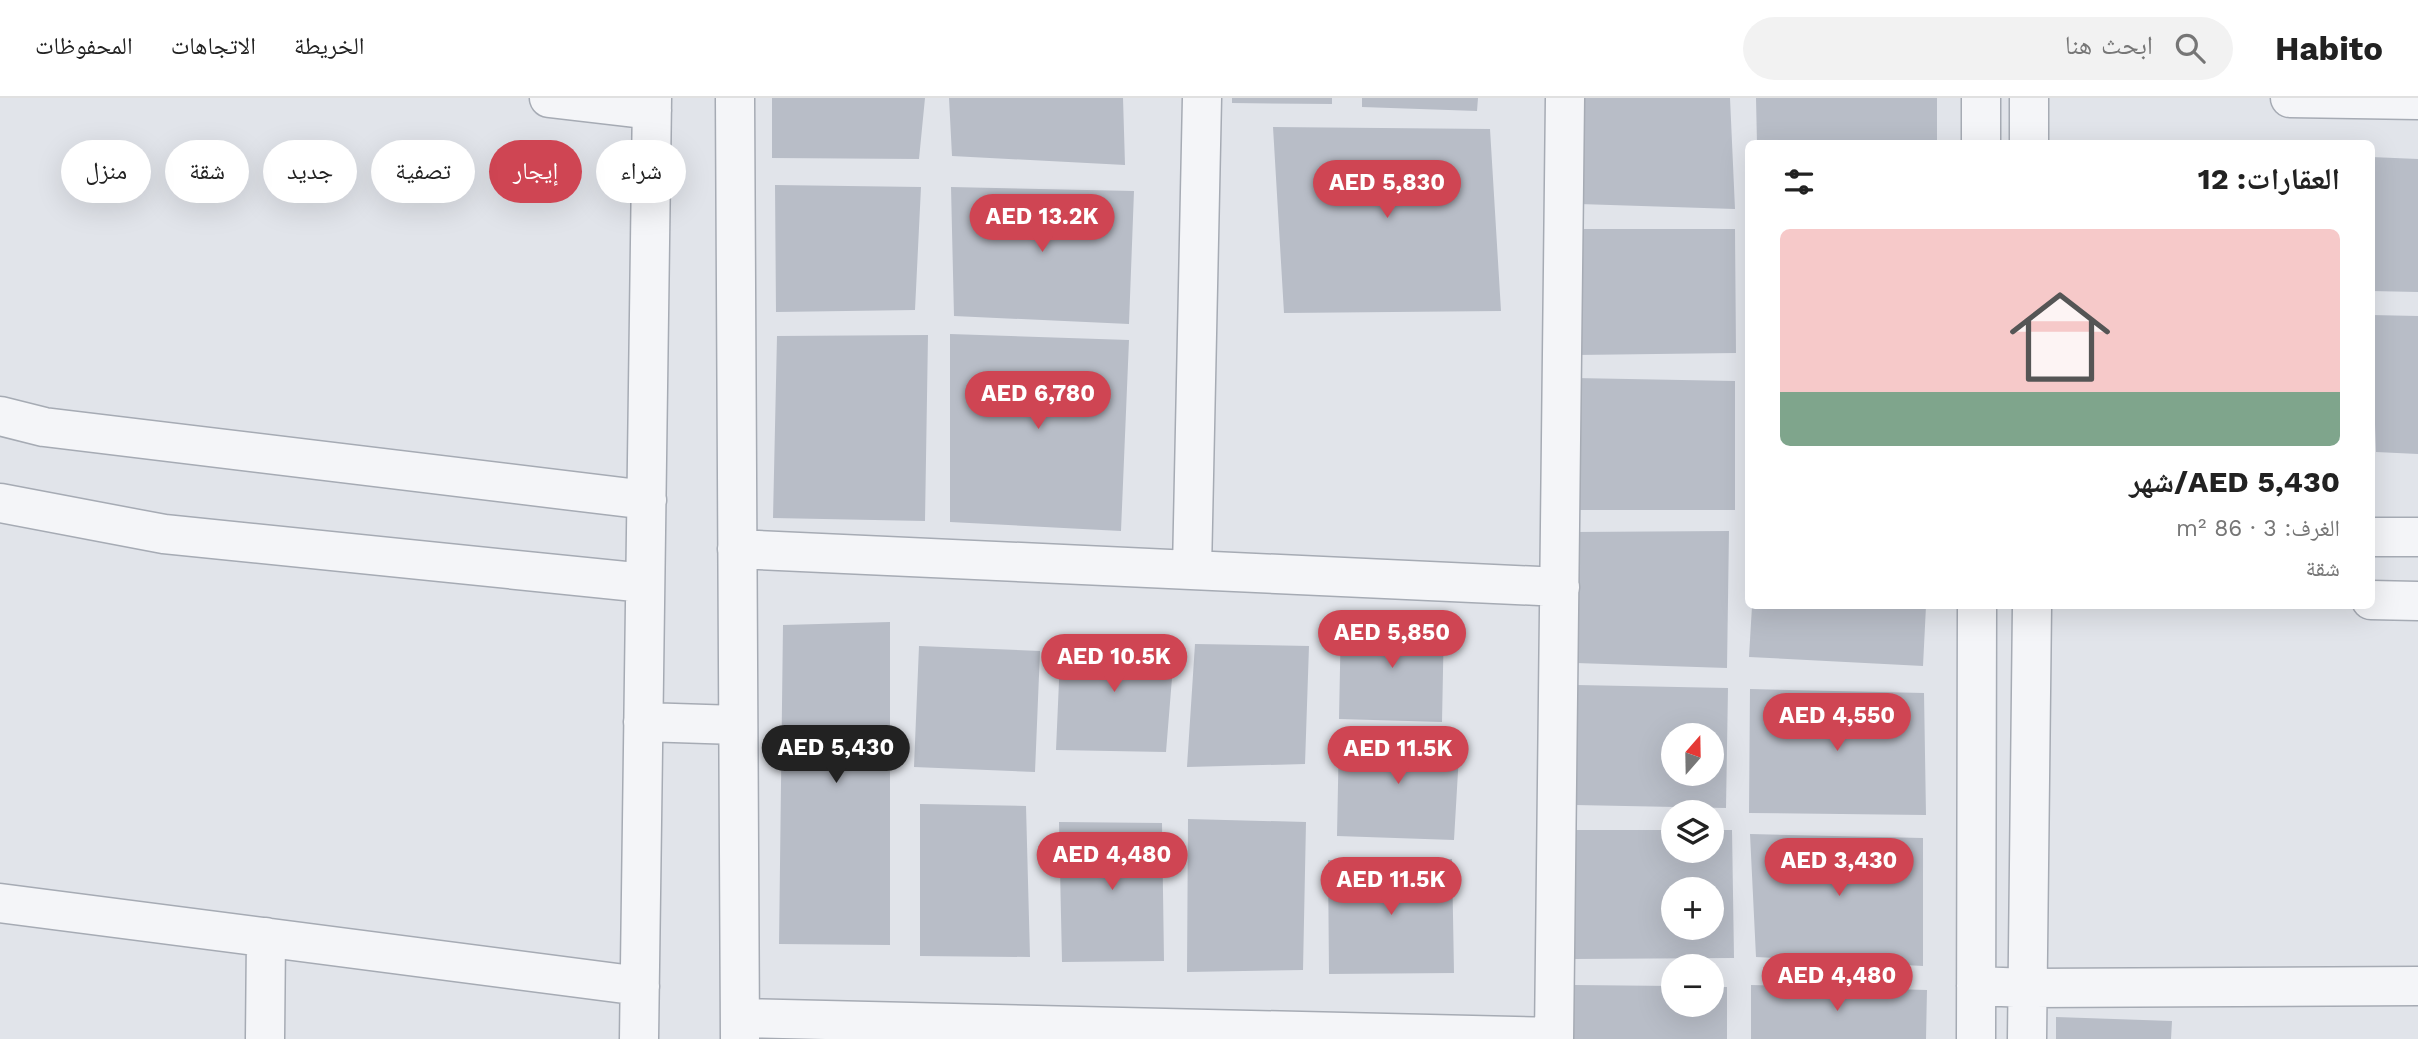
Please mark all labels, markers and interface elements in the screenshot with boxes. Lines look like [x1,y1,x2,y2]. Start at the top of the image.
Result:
search box [1743,17,2233,80]
icon: search [2171,29,2209,67]
text: Habito [2275,29,2383,68]
text: ابحث هنا [2065,30,2153,60]
text: المحفوظات [35,32,133,60]
text: الاتجاهات [171,32,256,60]
text: الخريطة [294,32,365,60]
chip: منزل [61,140,151,203]
chip: شقة [165,140,249,203]
chip: جديد [263,140,357,203]
chip: تصفية [371,140,475,203]
chip: إيجار [489,140,582,203]
chip: شراء [596,140,686,203]
pin: AED 5,830 [1307,160,1467,220]
text: العقارات: 12 [2198,161,2340,196]
icon: filters [1780,163,1818,201]
text: AED 5,830 [1329,169,1445,196]
pin: AED 13.2K [962,194,1122,254]
text: AED 13.2K [986,203,1098,230]
icon: home [1997,274,2123,400]
pin: AED 6,780 [958,372,1118,431]
text: AED 6,780 [981,380,1095,407]
text: AED 5,430/شهر [2129,464,2340,499]
text: الغرف: 3 · 86 m² [2176,515,2340,542]
text: شقة [2306,555,2340,582]
pin: AED 5,850 [1312,610,1472,670]
text: AED 5,850 [1334,619,1450,646]
pin: AED 10.5K [1034,634,1194,694]
text: AED 10.5K [1057,643,1171,670]
pin: AED 4,550 [1757,694,1917,753]
text: AED 4,550 [1779,702,1895,729]
north arrow [1661,723,1724,786]
map controls [1661,723,1724,1017]
pin: AED 5,430 [756,726,916,785]
pin: AED 11.5K [1318,726,1478,786]
text: AED 5,430 [778,734,894,761]
text: AED 11.5K [1344,735,1452,762]
button: layers [1661,800,1724,863]
pin: AED 4,480 [1032,832,1192,892]
pin: AED 3,430 [1759,838,1919,898]
text: AED 4,480 [1053,841,1171,868]
text: AED 3,430 [1781,847,1897,874]
pin: AED 11.5K [1311,858,1471,917]
text: AED 11.5K [1337,866,1445,893]
button: + [1661,877,1724,940]
button: − [1661,954,1724,1017]
pin: AED 4,480 [1757,954,1917,1013]
text: AED 4,480 [1778,962,1896,989]

